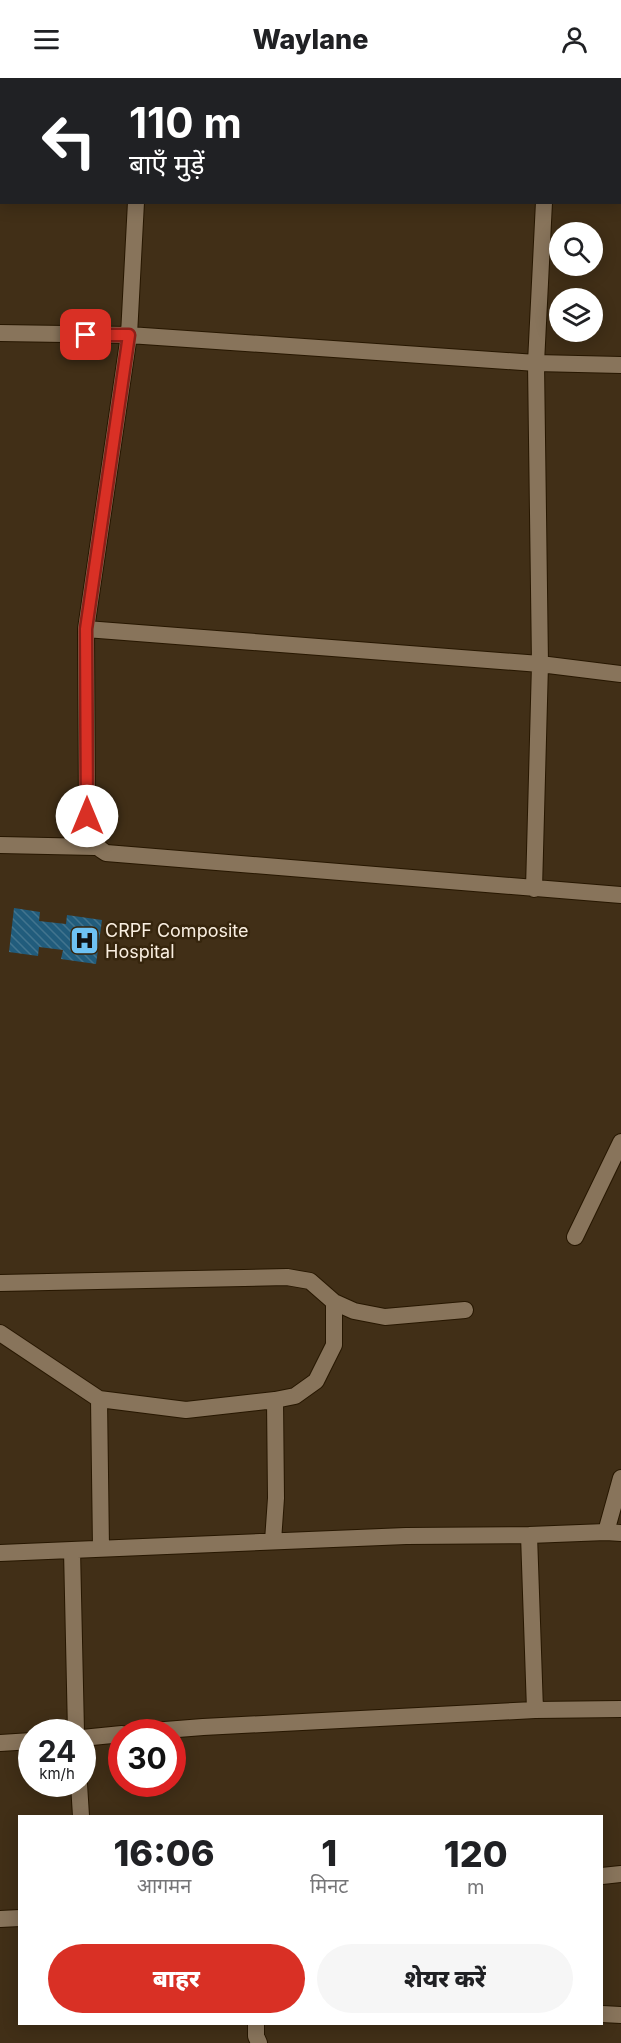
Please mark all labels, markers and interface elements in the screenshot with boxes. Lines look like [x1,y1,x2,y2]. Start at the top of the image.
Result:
icon: menu [30,23,63,56]
text: Waylane [253,23,368,56]
icon: person [558,23,591,56]
text: 110 m [129,97,242,148]
icon: left [30,102,108,180]
text: बाएँ मुड़ें [129,148,205,181]
map controls [549,222,603,342]
button: search [549,222,603,276]
button: layers [549,288,603,342]
pin [60,309,111,360]
icon: arrive [69,318,102,351]
position arrow [55,784,119,848]
place label: CRPF Composite Hospital [105,920,249,962]
hospital icon: CRPF Composite Hospital [68,925,100,957]
speed limit sign: 30 [108,1719,186,1797]
text: 24 [38,1733,76,1769]
text: km/h [39,1764,75,1783]
text: 16:06 [113,1831,215,1875]
text: 1 [321,1831,337,1875]
text: 120 [444,1832,508,1876]
text: आगमन [137,1874,191,1898]
text: मिनट [310,1874,348,1898]
text: m [467,1875,484,1899]
button: बाहर [48,1944,305,2013]
button: शेयर करें [317,1944,573,2013]

